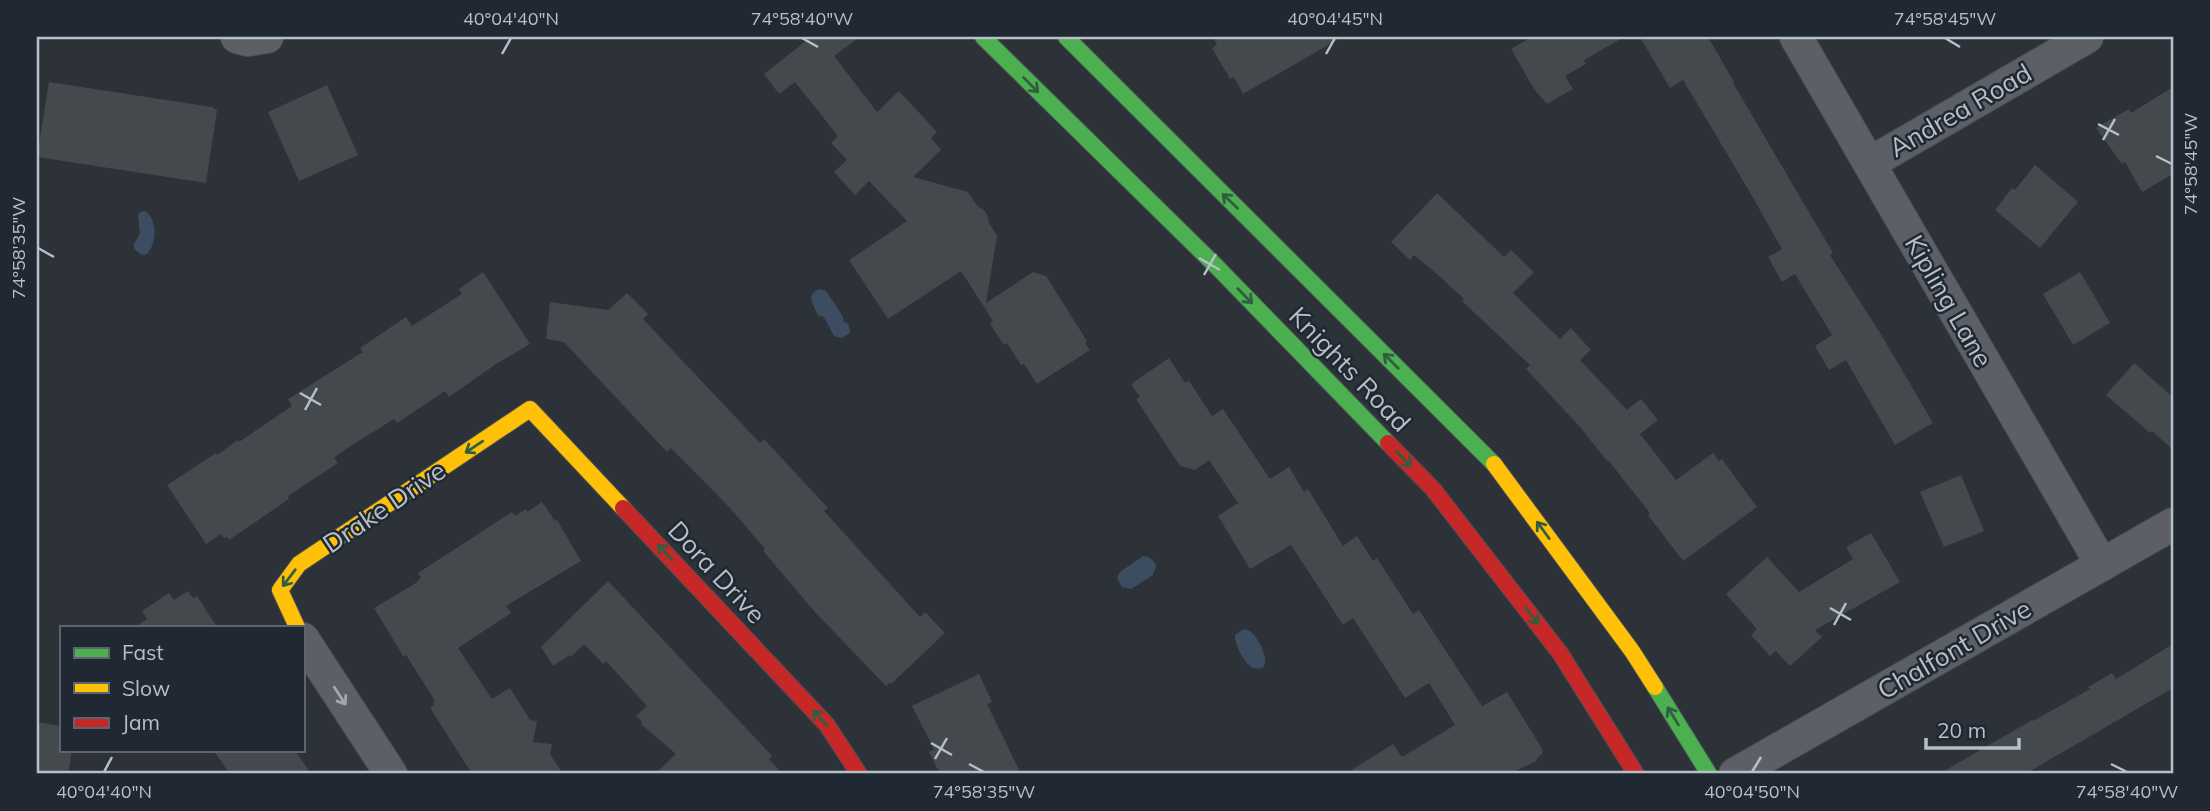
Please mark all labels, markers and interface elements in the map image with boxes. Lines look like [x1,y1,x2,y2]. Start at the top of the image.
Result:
text: 40°04'40"N [463,7,559,30]
text: 74°58'40"W [751,7,853,30]
text: 40°04'45"N [1287,7,1383,30]
text: 74°58'45"W [1894,7,1996,30]
street label: Andrea Road [1883,56,2037,164]
one-way arrow [1022,76,1039,93]
text: 74°58'45"W [2179,113,2202,215]
one-way arrow [1221,192,1238,209]
text: 74°58'35"W [7,197,30,299]
street label: Kipling Lane [1898,229,2000,373]
one-way arrow [1237,287,1254,304]
street label: Knights Road [1282,300,1418,438]
one-way arrow [1382,353,1399,370]
one-way arrow [464,440,484,454]
one-way arrow [1396,450,1413,467]
street label: Drake Drive [316,454,452,560]
street label: Dora Drive [661,514,773,630]
one-way arrow [1535,521,1550,540]
one-way arrow [656,544,673,561]
one-way arrow [281,568,296,587]
street label: Chalfont Drive [1871,592,2037,706]
one-way arrow [1524,606,1539,625]
legend [60,626,304,752]
text: Fast [122,639,164,665]
text: Slow [122,675,170,701]
one-way arrow [333,686,347,706]
scale bar [1926,706,2019,750]
one-way arrow [1665,707,1679,727]
text: Jam [122,709,160,735]
one-way arrow [812,709,828,727]
text: 20 m [1937,717,1986,743]
text: 40°04'40"N [56,780,152,803]
text: 74°58'35"W [933,780,1035,803]
text: 40°04'50"N [1704,780,1800,803]
text: 74°58'40"W [2076,780,2178,803]

